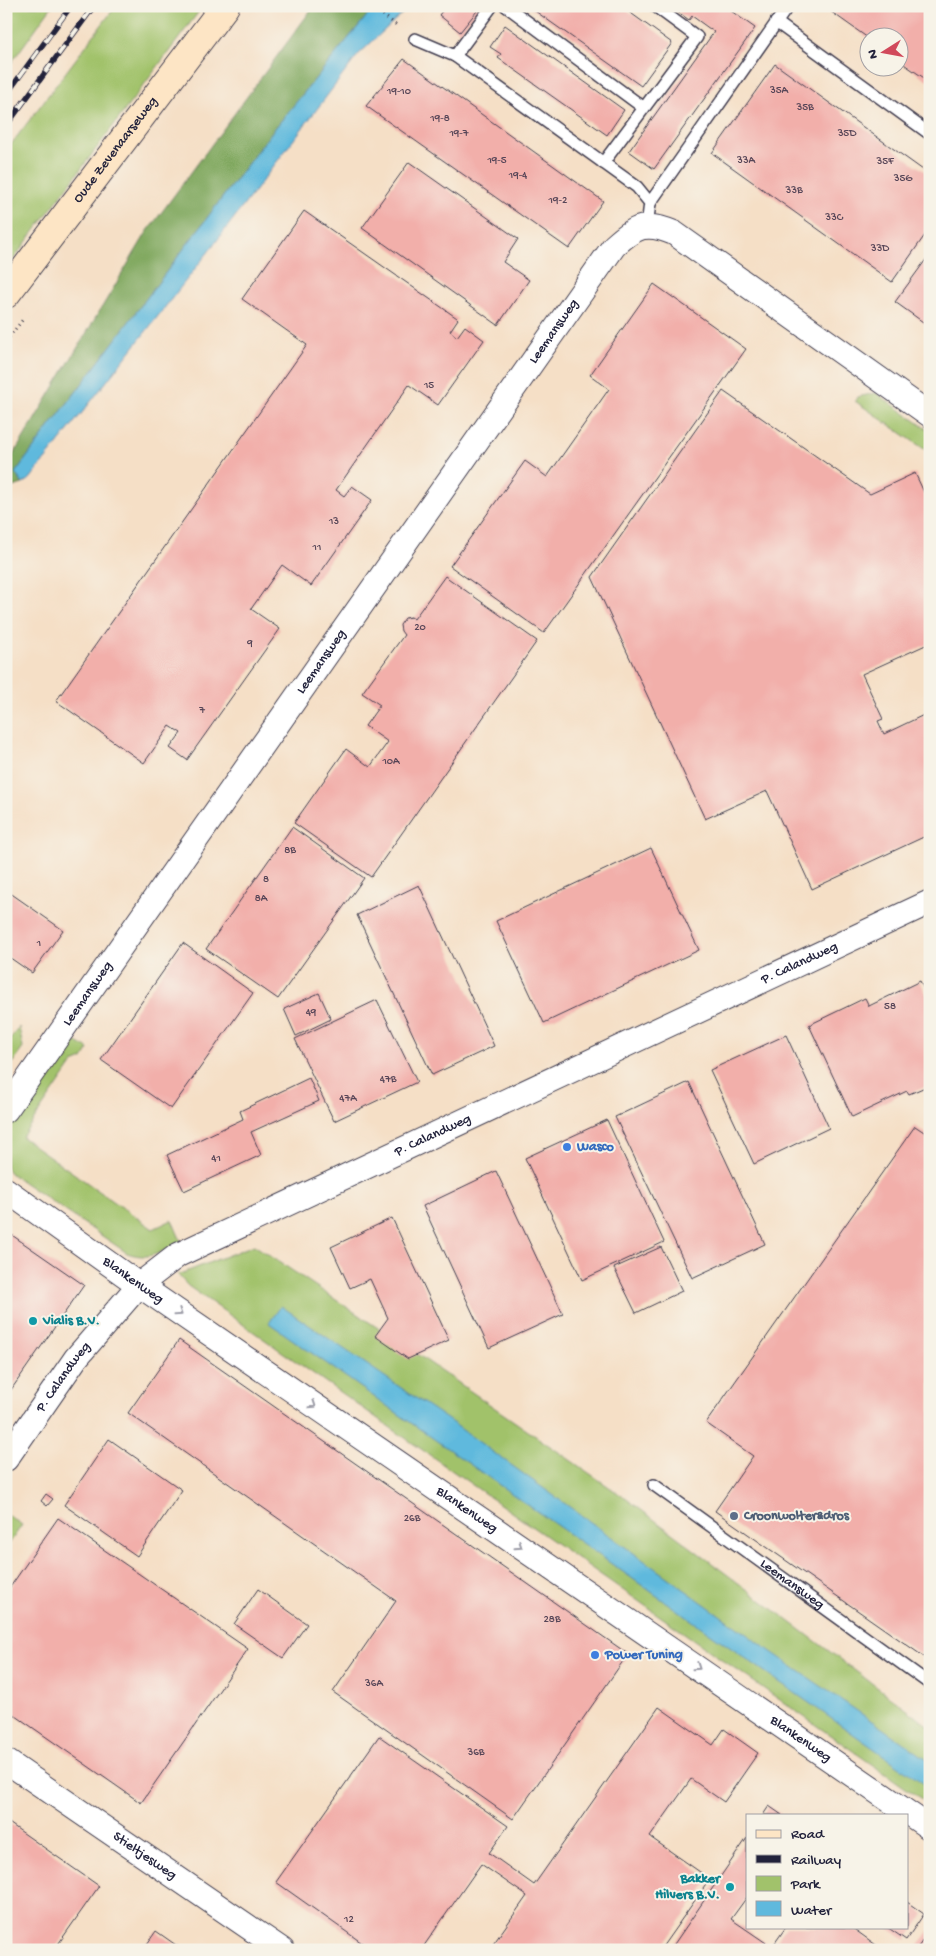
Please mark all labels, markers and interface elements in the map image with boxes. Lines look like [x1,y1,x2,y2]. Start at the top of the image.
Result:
north arrow [858,28,908,78]
text: N [864,48,883,60]
house number: 35A [769,85,789,97]
house number: 19-10 [386,86,411,98]
street label: Oude Zevenaarseweg [70,93,161,206]
house number: 35B [795,102,814,114]
house number: 19-8 [429,113,450,125]
house number: 19-7 [448,128,469,140]
house number: 35D [837,128,857,140]
house number: 19-5 [486,155,507,167]
house number: 33A [736,155,755,167]
house number: 35F [875,156,895,168]
house number: 19-4 [508,170,528,182]
house number: 35G [893,173,913,185]
house number: 33B [784,185,803,197]
house number: 19-2 [548,195,568,207]
house number: 33C [824,212,844,224]
house number: 33D [870,243,890,255]
street label: Leemansweg [525,296,582,367]
house number: 15 [423,380,434,392]
house number: 13 [328,516,339,528]
house number: 11 [312,542,321,554]
house number: 20 [414,622,426,634]
street label: Leemansweg [293,626,350,697]
house number: 9 [246,638,253,650]
house number: 7 [198,705,205,717]
house number: 10A [381,756,400,768]
house number: 8B [284,845,296,857]
house number: 8 [263,874,269,886]
house number: 8A [255,893,268,905]
house number: 1 [36,938,41,950]
street label: P. Calandweg [758,938,840,989]
street label: Leemansweg [59,958,116,1030]
house number: 58 [884,1001,896,1013]
house number: 49 [306,1007,317,1019]
house number: 47B [380,1074,397,1086]
house number: 47A [339,1093,357,1105]
street label: P. Calandweg [391,1110,474,1161]
place label: Wasco [576,1139,615,1156]
marker: Wasco [561,1141,573,1153]
house number: 41 [211,1153,221,1165]
street label: Blankenweg [98,1253,167,1308]
one-way arrow [173,1307,183,1316]
place label: Vialis B.V. [42,1313,100,1330]
marker: Vialis B.V. [27,1315,39,1327]
street label: P. Calandweg [32,1338,94,1416]
one-way arrow [307,1399,317,1408]
street label: Blankenweg [432,1482,501,1537]
place label: Croonwolter&dros [743,1508,850,1525]
marker: Croonwolter&dros [728,1510,740,1522]
house number: 26B [404,1513,421,1525]
one-way arrow [514,1540,523,1549]
street label: Leemansweg [756,1556,827,1613]
house number: 28B [543,1614,561,1626]
place label: Power Tuning [604,1647,683,1664]
marker: Power Tuning [589,1649,601,1661]
one-way arrow [691,1661,700,1670]
house number: 36A [364,1678,383,1690]
street label: Blankenweg [766,1712,835,1766]
house number: 36B [467,1747,485,1759]
legend [746,1814,908,1928]
text: Road [791,1826,825,1844]
street label: Stieltjesweg [109,1828,180,1884]
text: Railway [791,1852,842,1870]
place label: Bakker Hilvers B.V. [655,1871,722,1904]
text: Park [790,1876,821,1894]
marker: Bakker Hilvers B.V. [724,1881,736,1893]
text: Water [791,1902,833,1920]
house number: 12 [343,1914,355,1926]

